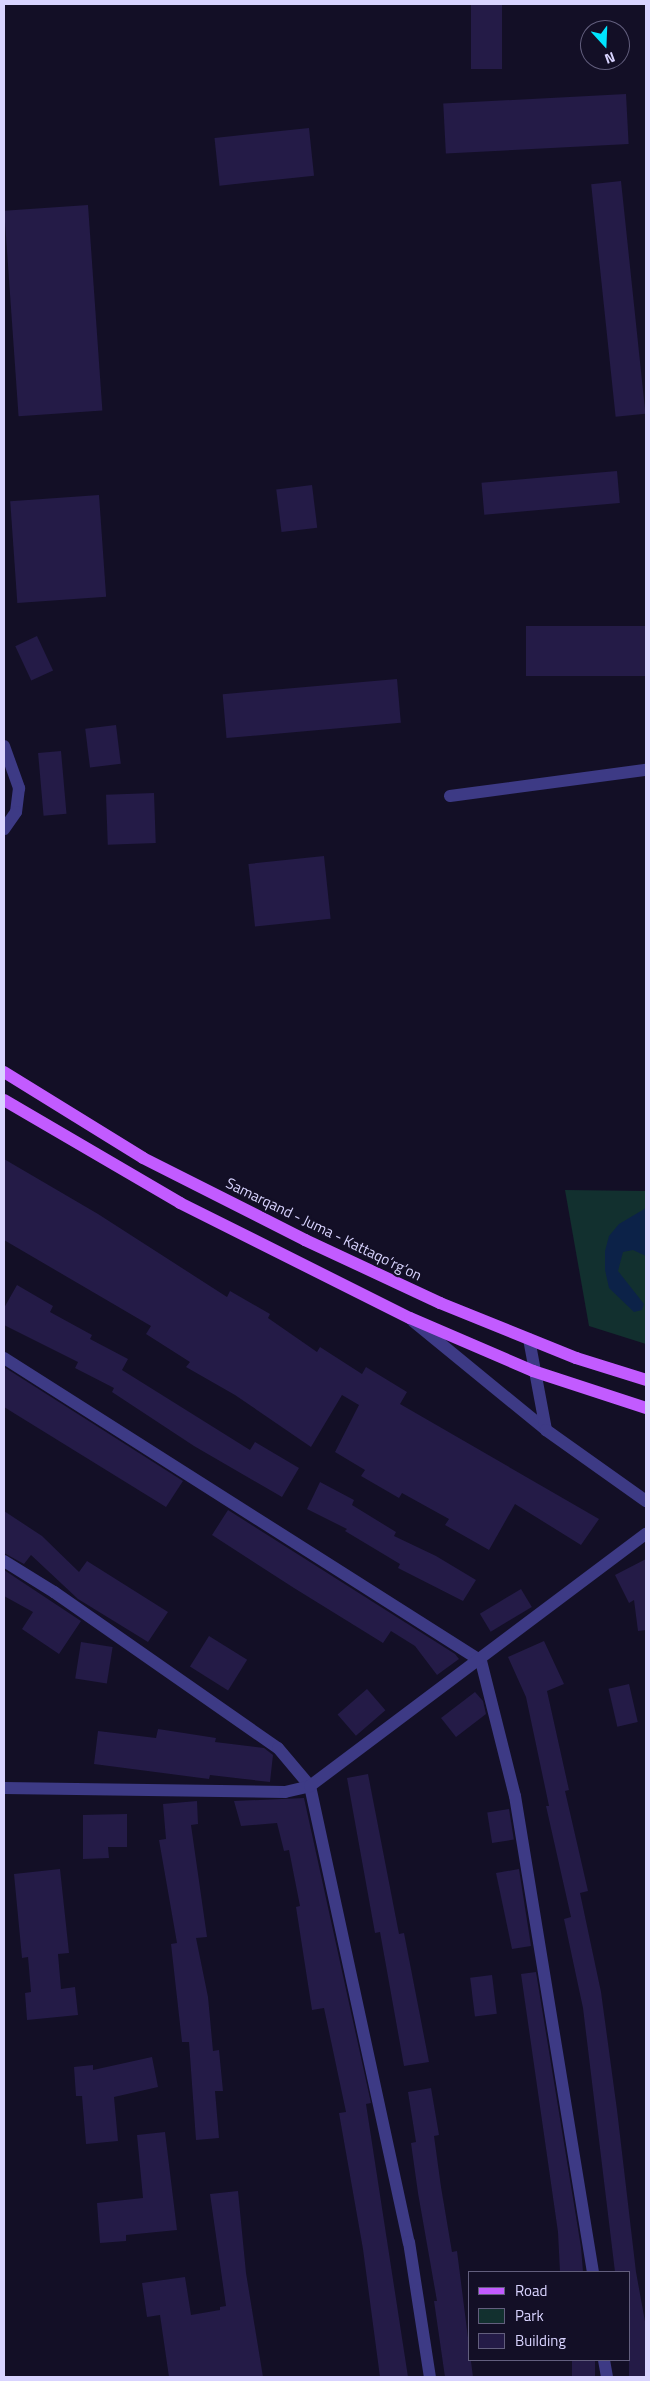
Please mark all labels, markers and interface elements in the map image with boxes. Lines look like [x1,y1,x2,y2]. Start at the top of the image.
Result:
north arrow [580,20,630,70]
text: N [602,47,618,70]
street label: Samarqand - Juma - Kattaqo‘rg‘on [223,1174,425,1284]
legend [468,2271,630,2361]
text: Road [515,2279,547,2302]
text: Park [515,2304,544,2327]
text: Building [515,2329,566,2352]

